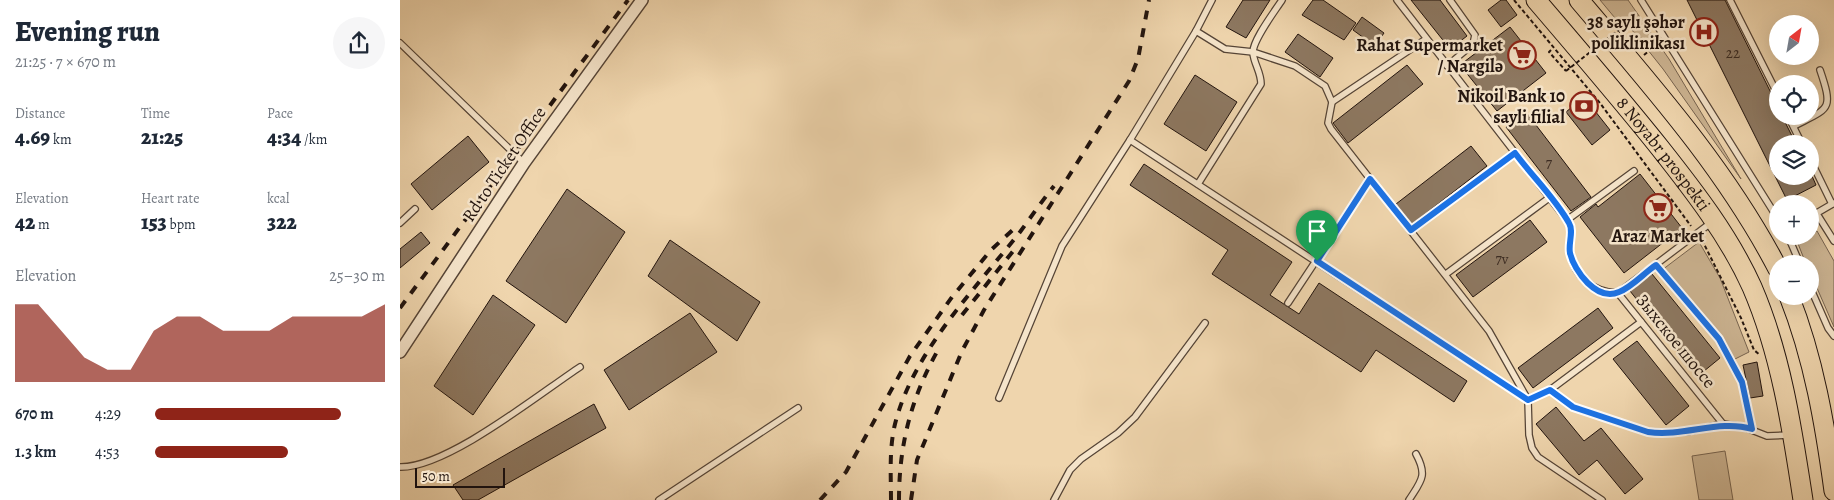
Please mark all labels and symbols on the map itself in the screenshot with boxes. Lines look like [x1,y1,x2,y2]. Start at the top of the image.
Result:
place label: 38 saylı şəhər poliklinikası [1587,10,1686,55]
north arrow [1769,15,1819,65]
hospital icon: 38 saylı şəhər poliklinikası [1689,17,1719,47]
place label: Rahat Supermarket / Nargilə [1356,33,1503,78]
supermarket icon: Rahat Supermarket / Nargilə [1507,40,1537,70]
house number: 22 [1726,43,1740,63]
place label: Nikoil Bank 10 sayli filial [1457,84,1565,129]
bank icon: Nikoil Bank 10 sayli filial [1569,91,1599,121]
street label: 8 Noyabr prospekti [1611,92,1716,216]
street label: Rd to Ticket Office [457,102,551,226]
house number: 7 [1546,153,1553,173]
supermarket icon: Araz Market [1643,193,1673,223]
pin [1296,210,1338,261]
place label: Araz Market [1611,224,1704,248]
house number: 7v [1496,249,1509,269]
street label: Зыхское шоссе [1631,289,1721,393]
scale bar [415,465,505,488]

